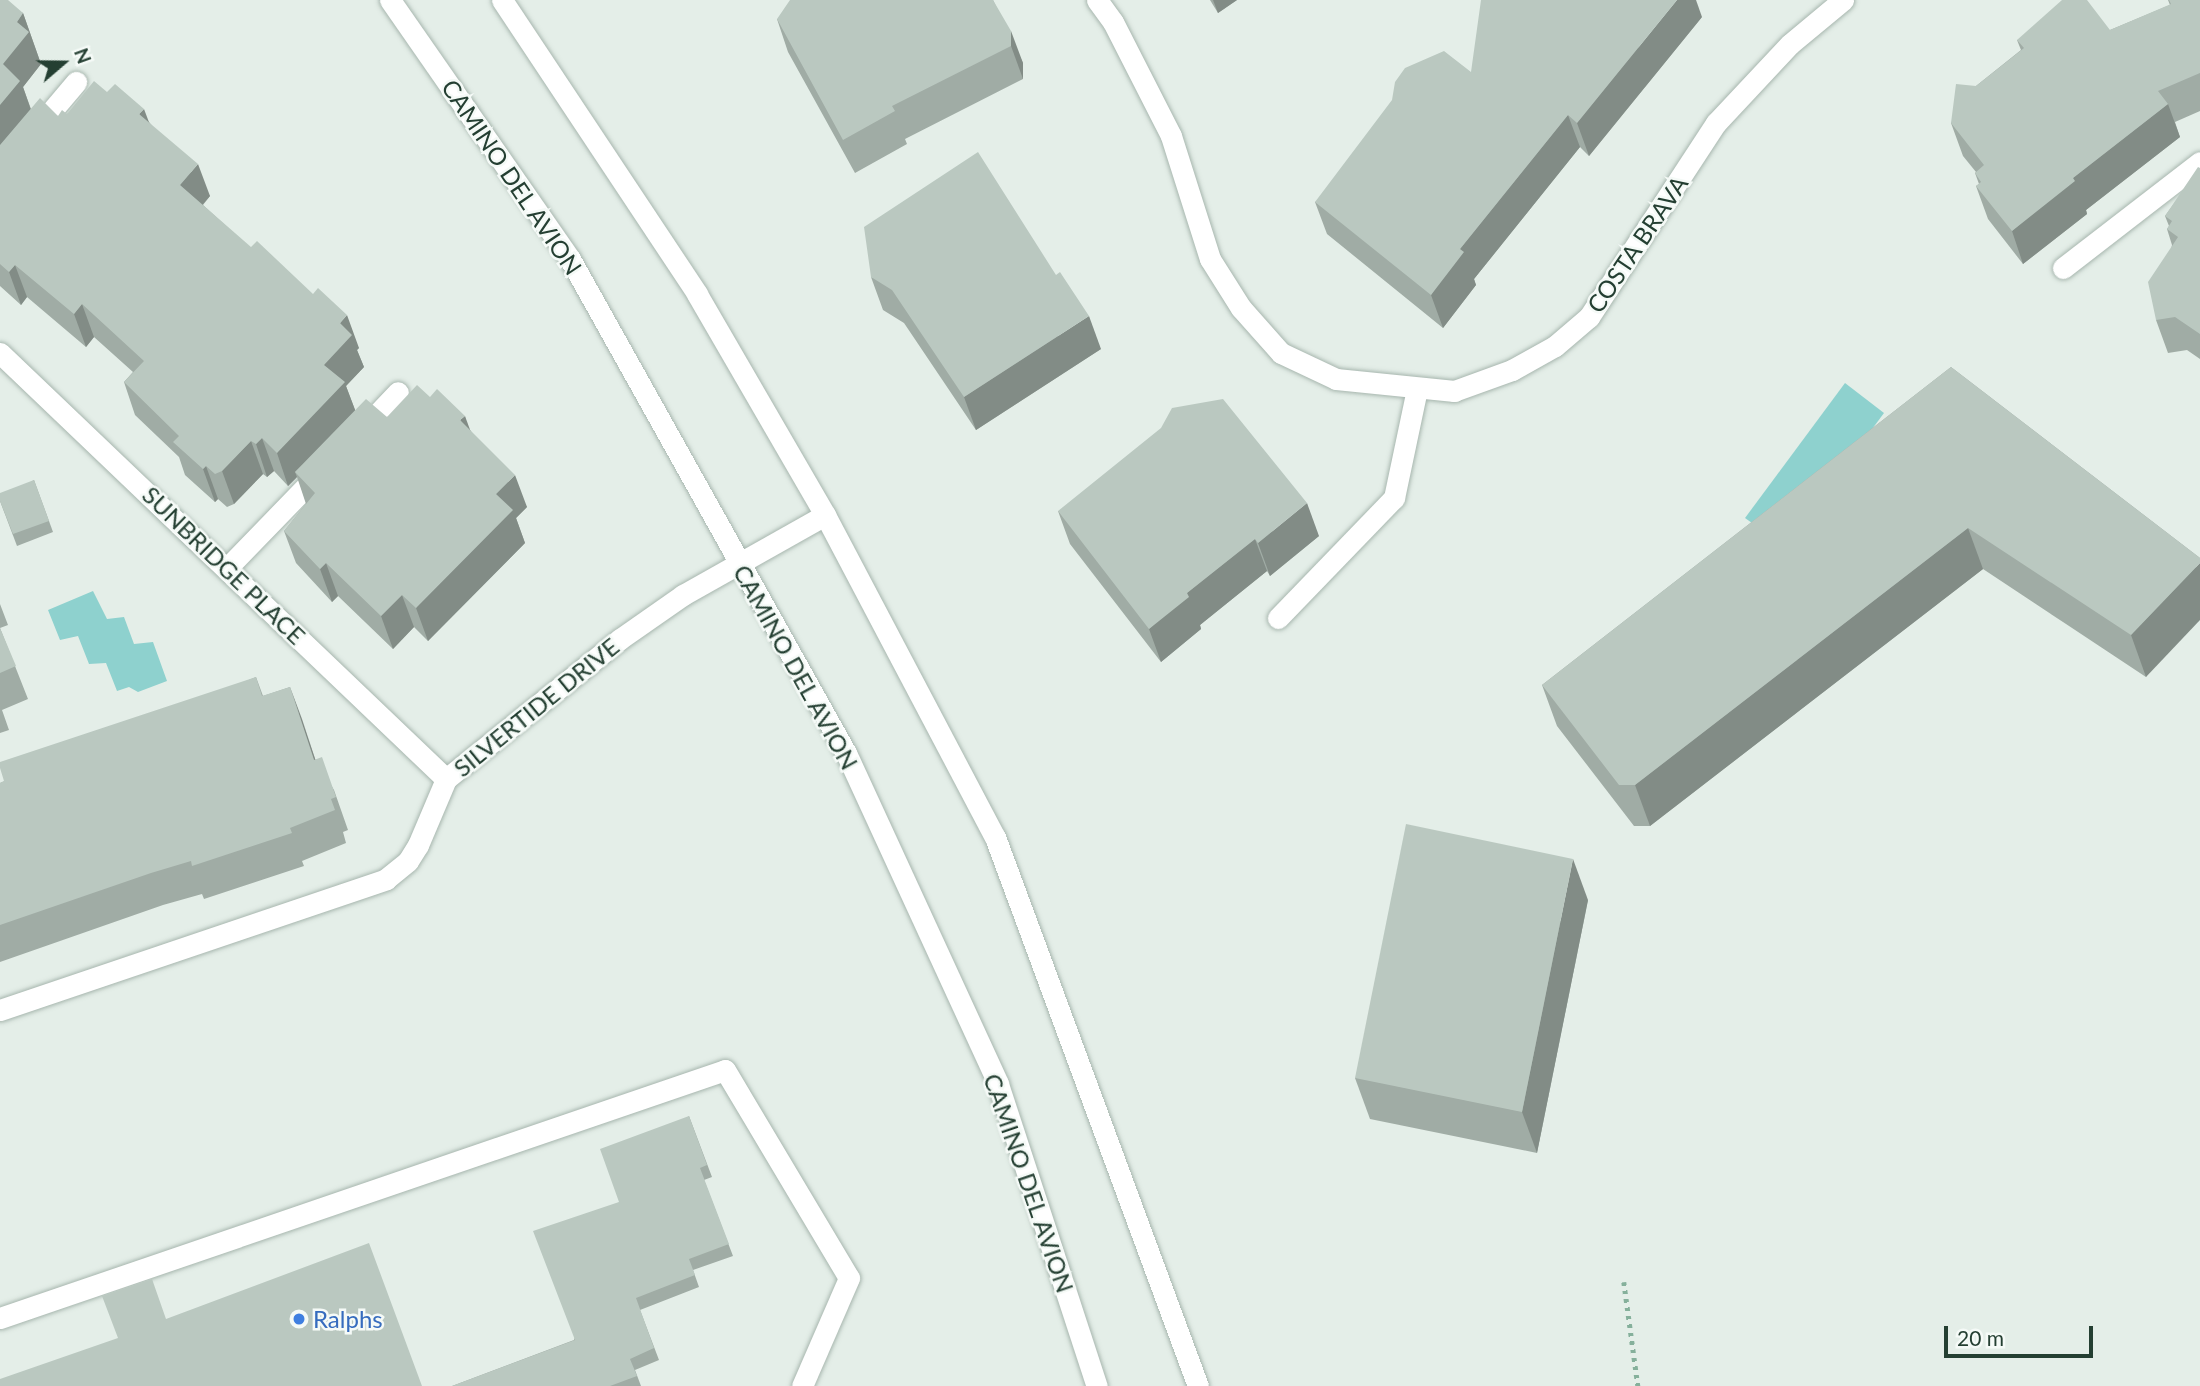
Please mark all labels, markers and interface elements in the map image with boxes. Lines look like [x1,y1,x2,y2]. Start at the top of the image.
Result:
north arrow [28,28,98,98]
text: N [70,45,97,66]
street label: CAMINO DEL AVION [435,73,589,281]
street label: COSTA BRAVA [1580,170,1694,318]
street label: SUNBRIDGE PLACE [137,480,311,650]
street label: CAMINO DEL AVION [727,559,865,775]
street label: SILVERTIDE DRIVE [448,632,624,782]
street label: CAMINO DEL AVION [978,1069,1080,1297]
place label: Ralphs [313,1305,383,1333]
marker: Ralphs [291,1311,307,1327]
scale bar [1948,1312,2097,1356]
text: 20 m [1957,1325,2004,1350]

